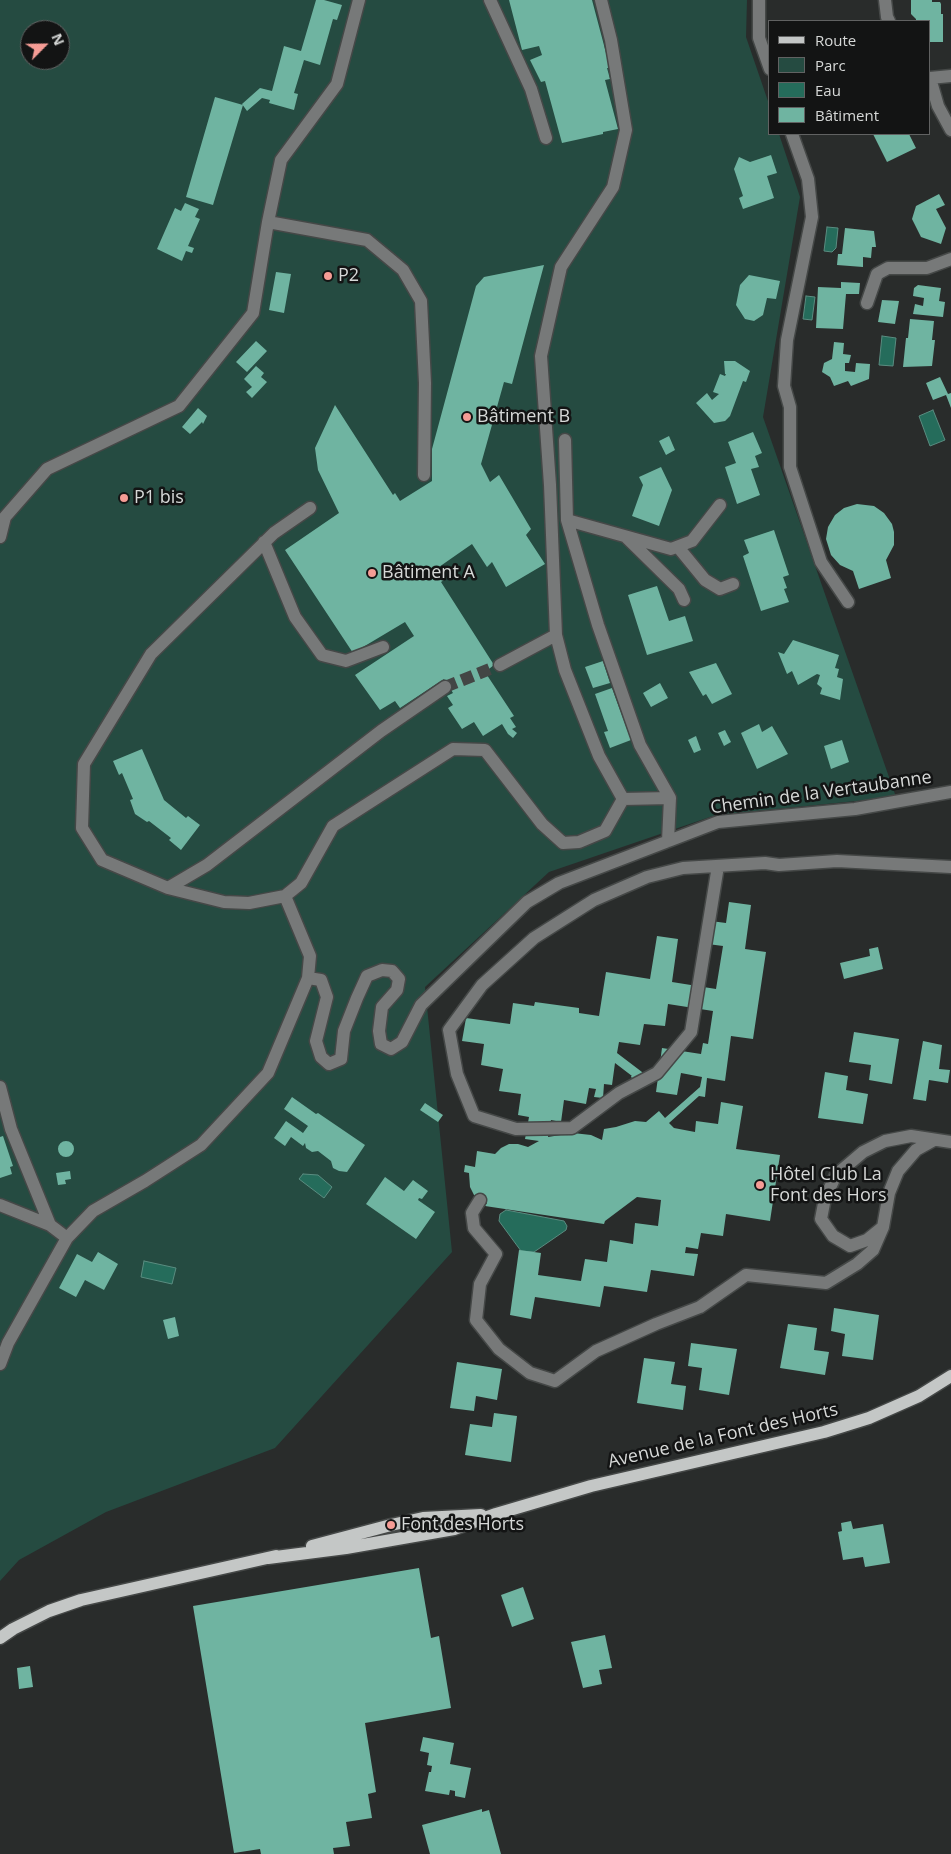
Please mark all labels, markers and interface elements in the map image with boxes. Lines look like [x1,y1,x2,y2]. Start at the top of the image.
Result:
north arrow [20,20,70,70]
legend [768,20,931,135]
text: N [47,30,69,48]
text: Route [815,30,856,50]
text: Parc [815,55,846,75]
text: Eau [815,80,841,100]
text: Bâtiment [815,105,879,125]
place label: P2 [338,265,359,287]
marker: P2 [322,270,334,282]
place label: Bâtiment B [477,406,570,428]
marker: Bâtiment B [461,411,473,423]
place label: P1 bis [134,487,184,509]
marker: P1 bis [118,492,130,504]
place label: Bâtiment A [382,562,475,584]
marker: Bâtiment A [366,567,378,579]
street label: Chemin de la Vertaubanne [709,767,933,819]
place label: Hôtel Club La Font des Hors [770,1164,887,1206]
marker: Hôtel Club La Font des Hors [754,1179,766,1191]
street label: Avenue de la Font des Horts [606,1399,840,1473]
place label: Font des Horts [401,1514,524,1536]
marker: Font des Horts [385,1519,397,1531]

